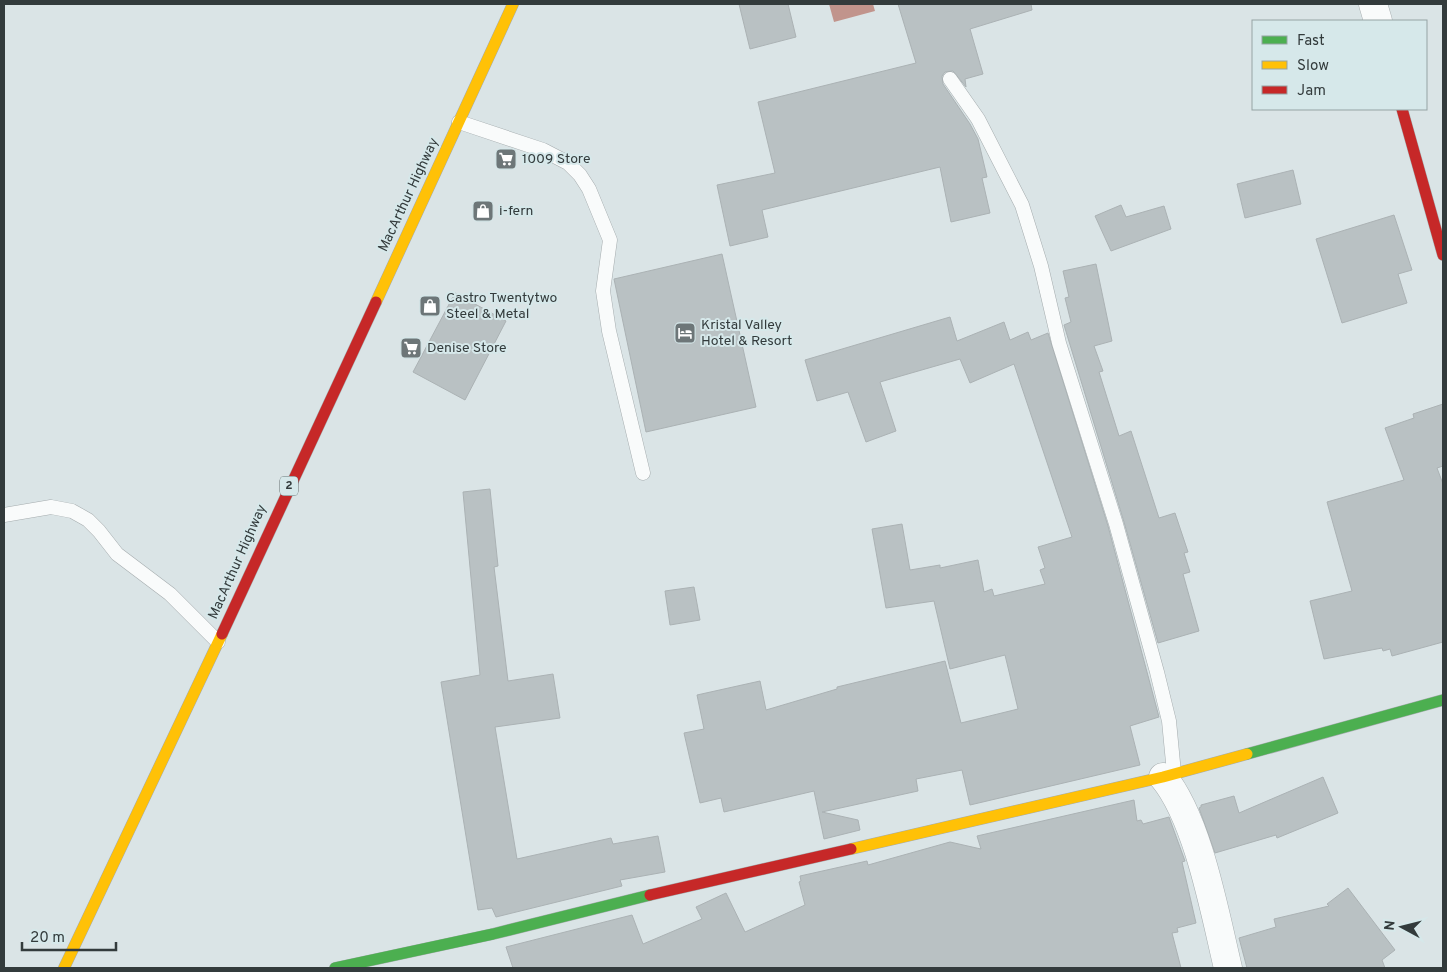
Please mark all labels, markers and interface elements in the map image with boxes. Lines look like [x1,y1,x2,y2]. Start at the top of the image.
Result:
legend [1252,20,1427,110]
text: Fast [1297,32,1325,51]
text: Slow [1297,57,1329,76]
text: Jam [1297,82,1326,101]
street label: MacArthur Highway [375,135,443,255]
supermarket icon: 1009 Store [494,147,518,171]
place label: 1009 Store [522,151,591,168]
shop icon: i-fern [471,199,495,223]
place label: i-fern [499,203,533,220]
place label: Castro Twentytwo Steel & Metal [446,290,558,323]
shop icon: Castro Twentytwo Steel & Metal [418,294,442,318]
place label: Kristal Valley Hotel & Resort [701,317,792,350]
hotel icon: Kristal Valley Hotel & Resort [673,321,697,345]
supermarket icon: Denise Store [399,336,423,360]
place label: Denise Store [427,340,507,357]
road number: 2 [280,476,298,496]
street label: MacArthur Highway [205,502,271,622]
north arrow [1377,902,1427,952]
scale bar [22,920,116,952]
text: N [1382,920,1400,932]
text: 20 m [30,929,65,948]

